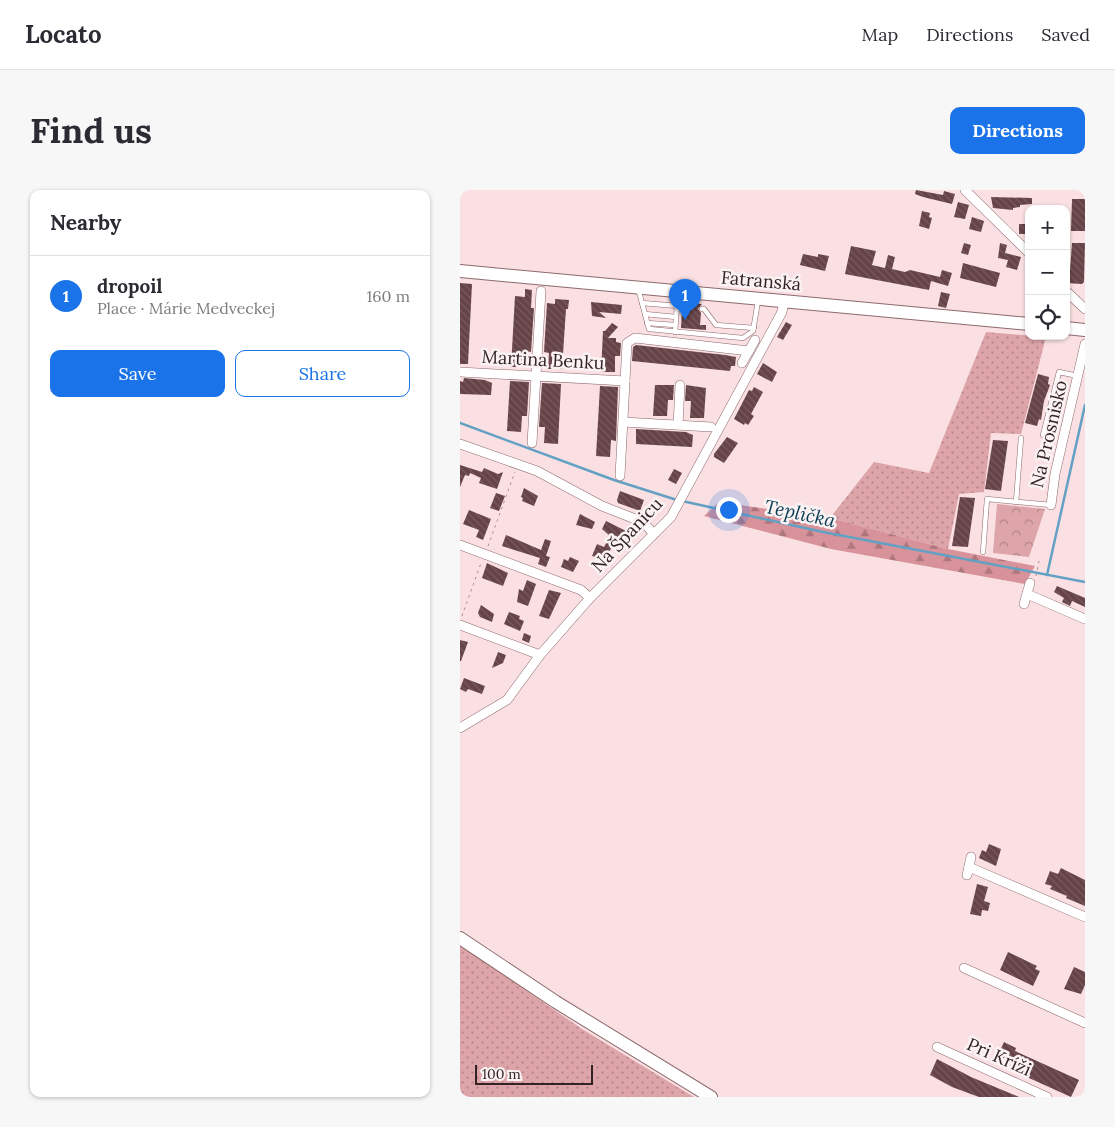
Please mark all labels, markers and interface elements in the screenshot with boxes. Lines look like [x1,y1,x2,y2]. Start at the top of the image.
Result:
text: Locato [25,19,102,50]
text: Map [862,23,898,46]
text: Directions [926,23,1013,46]
text: Saved [1041,23,1090,46]
button: Directions [950,107,1085,154]
text: Find us [30,108,152,153]
map controls [1025,205,1070,340]
button: + [1025,205,1070,250]
text: Nearby [50,209,121,236]
button: − [1025,250,1070,295]
street label: Fatranská [720,266,802,295]
text: dropoil [97,274,162,298]
pin: 1 [669,279,701,320]
text: 1 [63,286,69,306]
text: 160 m [366,286,410,306]
button: locate [1025,295,1070,340]
text: Place · Márie Medveckej [97,298,275,318]
street label: Martina Benku [481,345,605,374]
button: Save [50,350,225,397]
button: Share [235,350,410,397]
street label: Na Prosnisko [1025,378,1072,490]
street label: Na Španicu [586,492,667,577]
water label: Teplička [762,494,838,532]
your location [716,497,742,523]
street label: Pri Kríži [964,1032,1035,1081]
scale bar [475,1062,592,1085]
text: 100 m [482,1065,521,1083]

